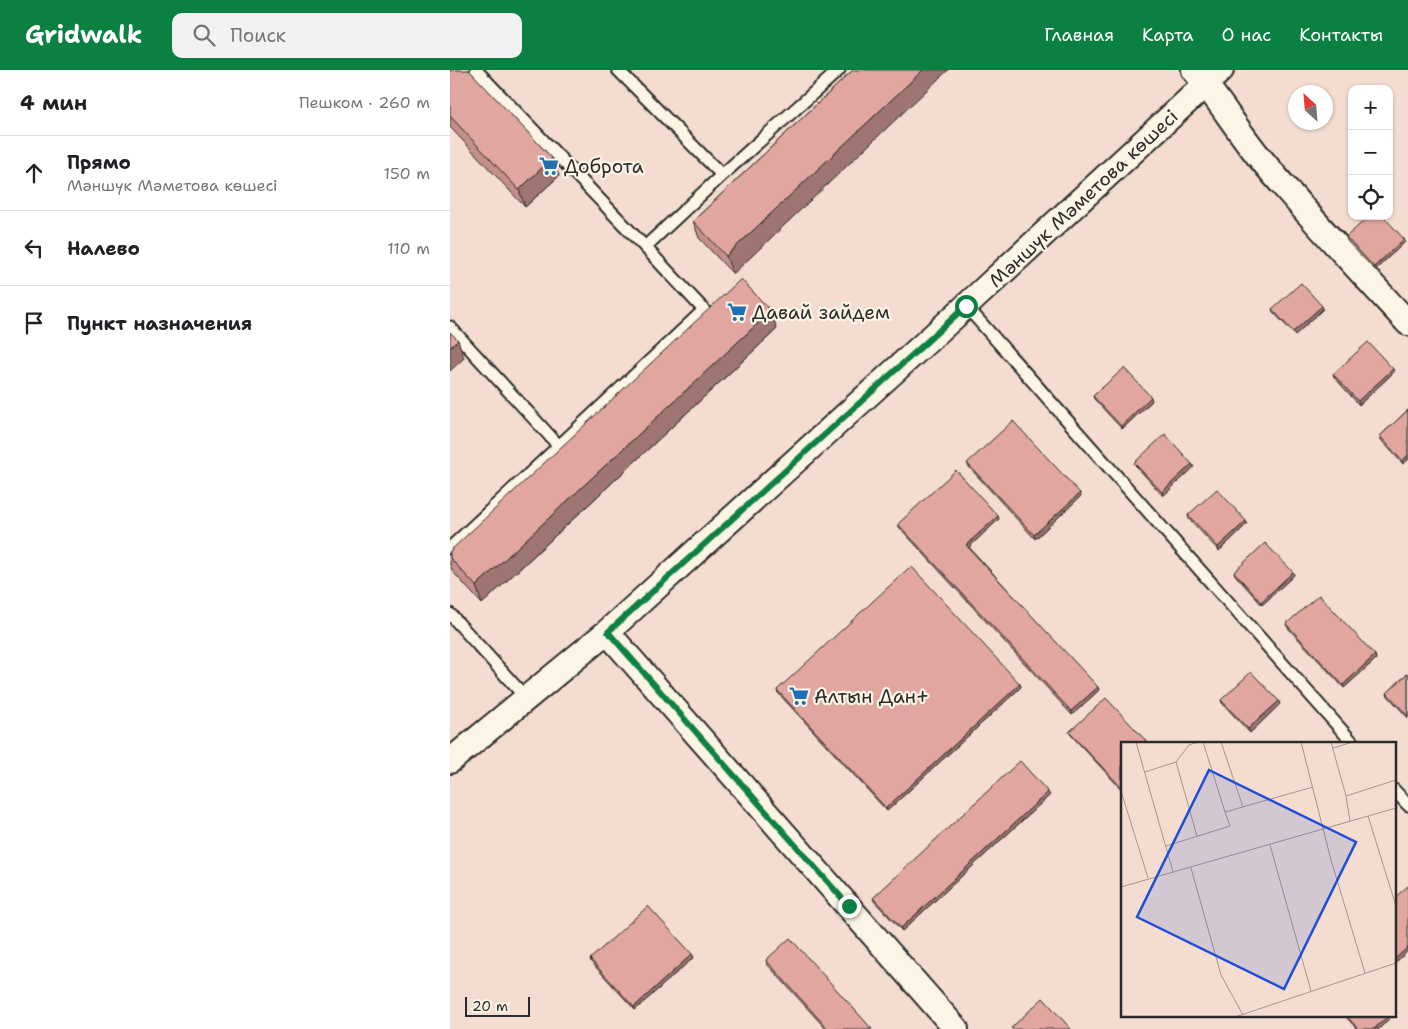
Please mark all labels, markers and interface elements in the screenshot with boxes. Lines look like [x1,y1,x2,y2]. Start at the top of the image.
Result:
search box [172,13,522,58]
text: Gridwalk [25,19,142,51]
icon: search [190,21,218,49]
text: Поиск [230,23,286,48]
text: Главная [1044,23,1114,47]
text: Карта [1142,23,1194,47]
text: О нас [1222,23,1271,47]
text: Контакты [1299,23,1383,47]
north arrow [1288,85,1333,130]
map controls [1348,85,1393,220]
button: + [1348,85,1393,130]
text: 4 мин [20,89,87,117]
text: Пешком · 260 m [299,92,430,113]
street label: Мәншүк Мәметова көшесі [983,104,1183,293]
button: − [1348,130,1393,175]
text: Прямо [67,150,131,175]
place label: Доброта [564,154,644,179]
supermarket icon: Доброта [538,155,560,177]
icon: ahead [20,159,48,187]
text: 150 m [383,163,430,184]
text: Мәншүк Мәметова көшесі [67,175,278,196]
button: locate [1348,175,1393,220]
icon: left [20,234,48,262]
text: Налево [67,236,140,261]
text: 110 m [387,238,430,259]
route start [955,295,978,318]
place label: Давай зайдем [752,300,890,325]
supermarket icon: Давай зайдем [726,301,748,323]
icon: arrive [20,309,48,337]
text: Пункт назначения [67,311,252,336]
place label: Алтын Дан+ [814,684,929,709]
supermarket icon: Алтын Дан+ [788,685,810,707]
inset map [1121,742,1396,1016]
route end [838,895,861,918]
scale bar [465,994,530,1017]
text: 20 m [472,997,508,1015]

